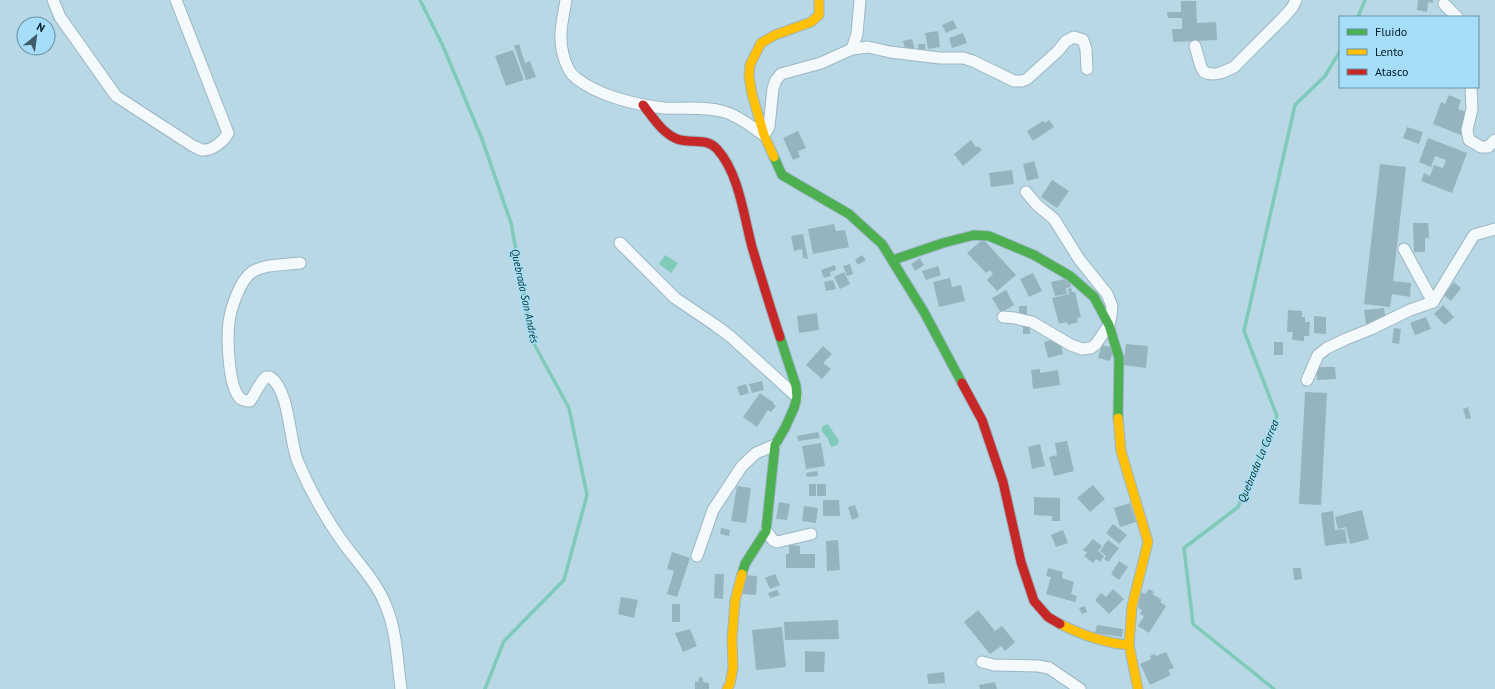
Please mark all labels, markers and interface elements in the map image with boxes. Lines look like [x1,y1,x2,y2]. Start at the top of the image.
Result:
north arrow [16,16,56,56]
legend [1339,16,1479,88]
text: N [34,19,47,35]
text: Fluido [1375,24,1407,39]
text: Lento [1375,44,1404,59]
text: Atasco [1375,64,1408,79]
water label: Quebrada San Andrés [508,247,542,345]
water label: Quebrada La Correa [1234,417,1282,504]

